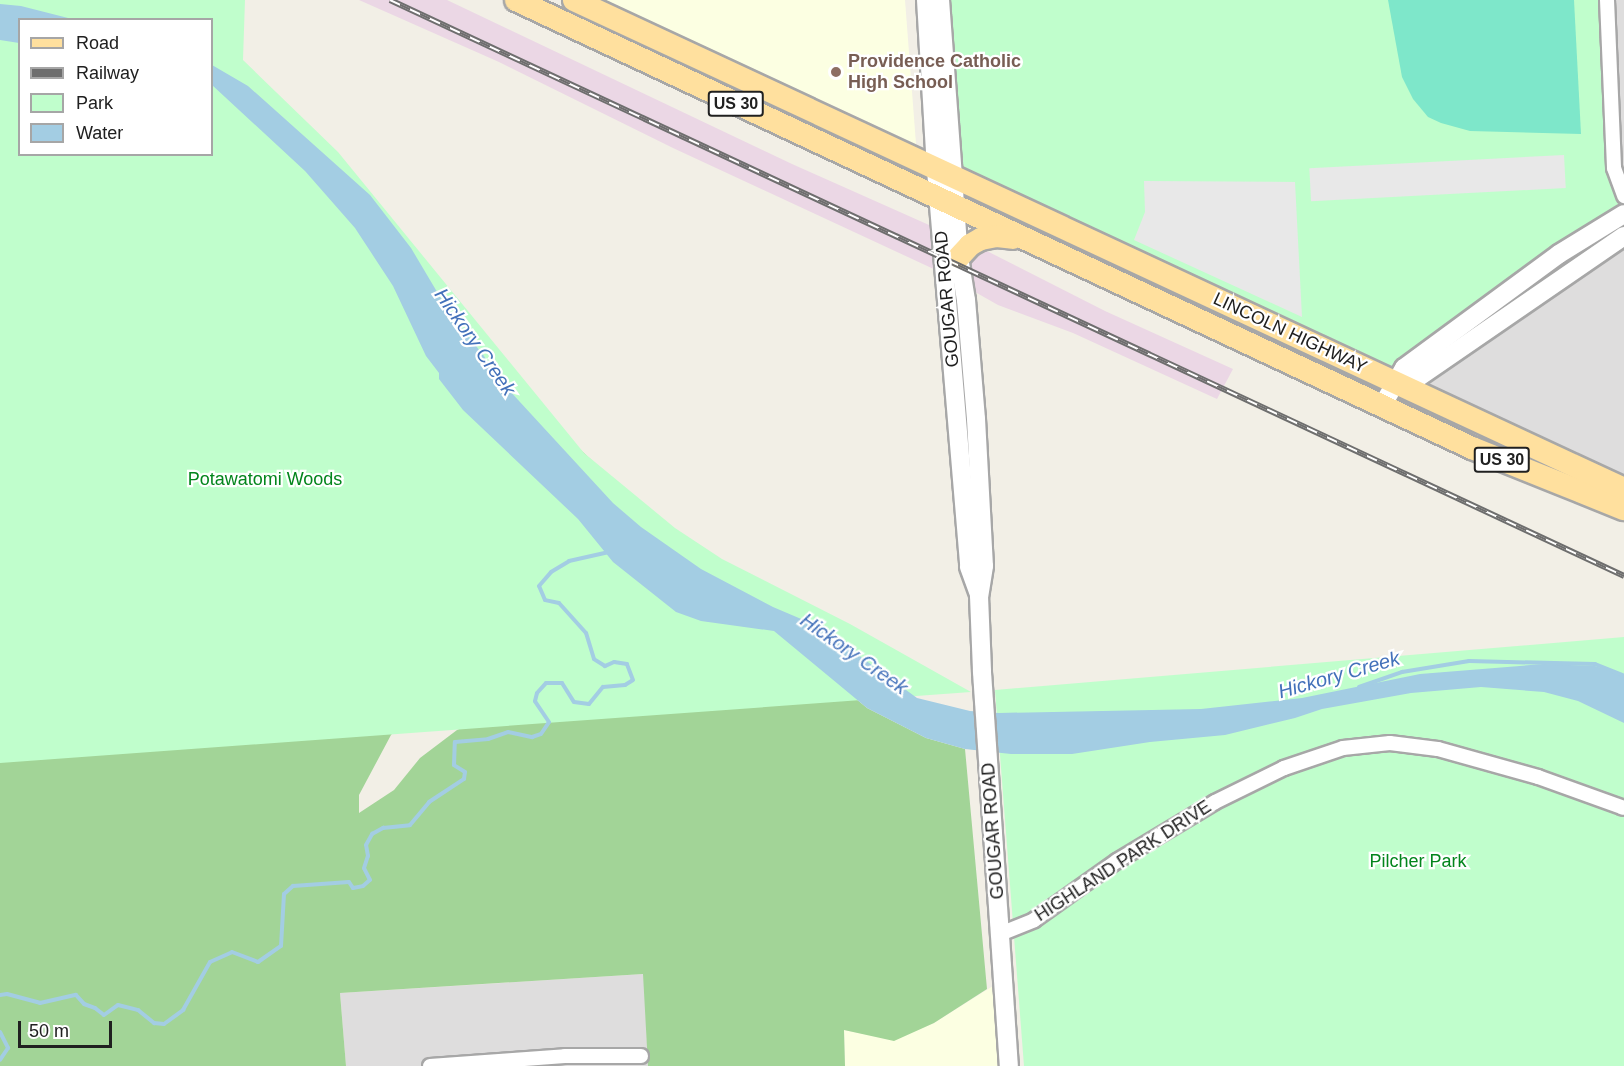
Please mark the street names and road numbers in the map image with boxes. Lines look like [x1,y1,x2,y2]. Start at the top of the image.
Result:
road number: US 30 [708,91,764,117]
street label: GOUGAR ROAD [930,230,964,368]
street label: LINCOLN HIGHWAY [1210,288,1370,378]
road number: US 30 [1474,447,1530,473]
street label: GOUGAR ROAD [977,762,1009,900]
street label: HIGHLAND PARK DRIVE [1031,796,1215,926]

